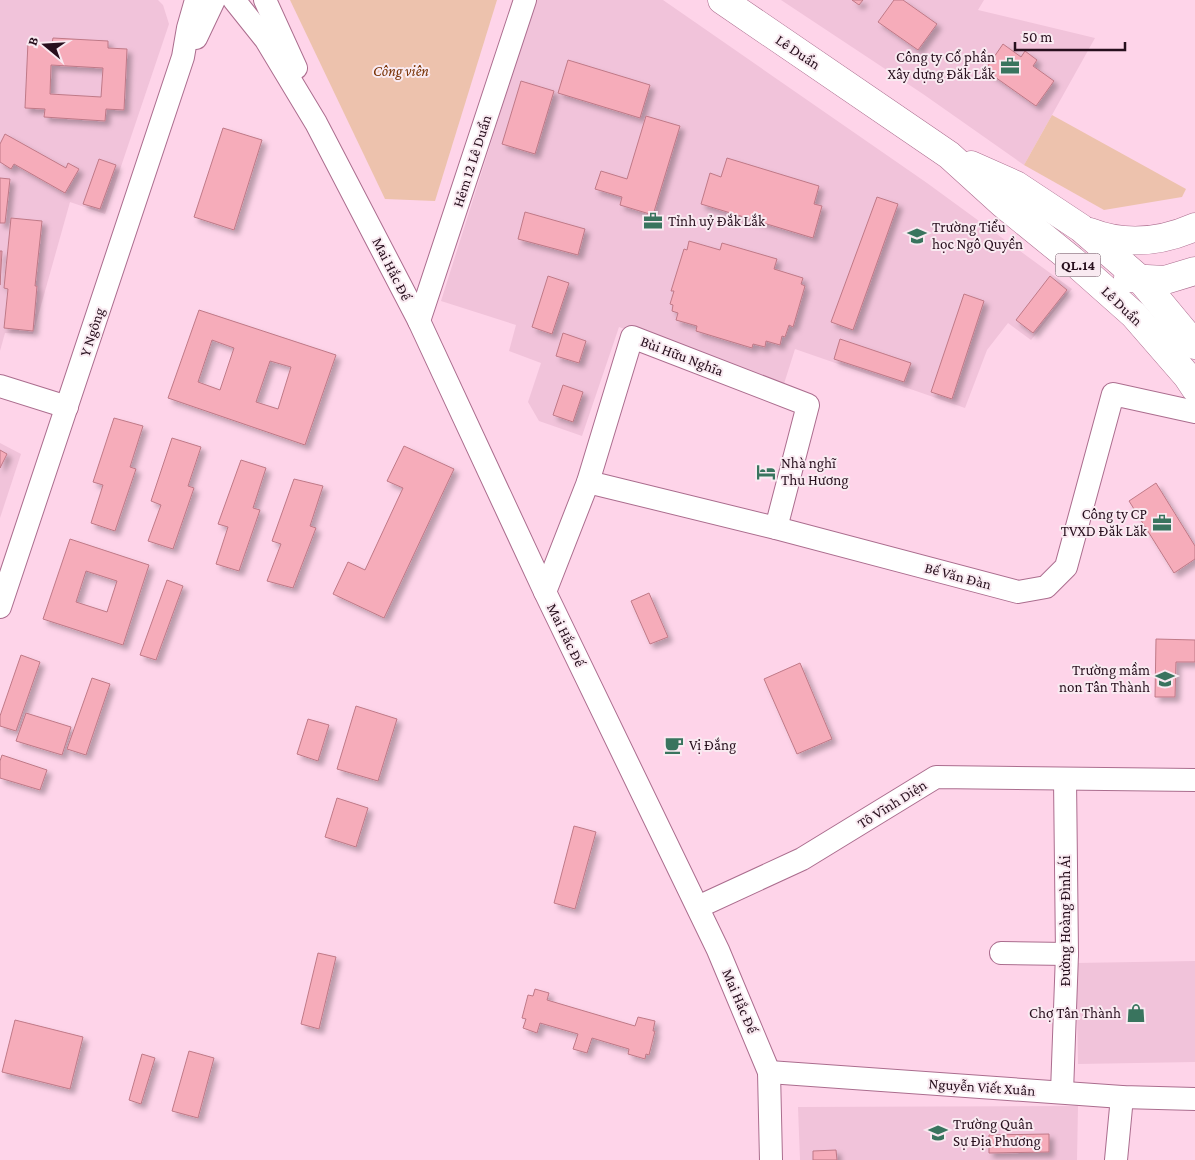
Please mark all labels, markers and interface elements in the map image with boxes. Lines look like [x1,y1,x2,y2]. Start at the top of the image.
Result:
north arrow [20,20,70,70]
scale bar [1015,20,1125,52]
text: 50 m [1022,29,1052,45]
street label: Lê Duẩn [773,31,823,73]
text: B [24,35,42,47]
place label: Công ty Cổ phần Xây dựng Đăk Lắk [888,48,996,83]
office icon: Công ty Cổ phần Xây dựng Đăk Lắk [999,55,1021,77]
park label: Công viên [373,63,429,80]
street label: Hẻm 12 Lê Duẩn [450,113,494,209]
office icon: Tỉnh uỷ Đắk Lắk [642,210,664,232]
place label: Tỉnh uỷ Đắk Lắk [668,213,766,230]
place label: Trường Tiểu học Ngô Quyền [932,219,1023,253]
school or university icon: Trường Tiểu học Ngô Quyền [906,225,928,247]
street label: Mai Hắc Đế [369,234,416,304]
road number: QL.14 [1056,254,1100,276]
street label: Lê Duẩn [1099,283,1145,329]
street label: Y Ngông [77,306,108,359]
street label: Bùi Hữu Nghĩa [638,333,726,380]
place label: Nhà nghĩ Thu Hương [781,455,849,489]
hotel icon: Nhà nghĩ Thu Hương [755,461,777,483]
place label: Công ty CP TVXD Đăk Lăk [1061,506,1148,539]
office icon: Công ty CP TVXD Đăk Lăk [1151,512,1173,534]
street label: Bế Văn Đàn [923,558,993,593]
street label: Mai Hắc Đế [544,600,589,670]
place label: Trường mầm non Tân Thành [1059,661,1150,695]
school or university icon: Trường mầm non Tân Thành [1154,668,1176,690]
cafe icon: Vị Đắng [663,734,685,756]
place label: Vị Đắng [689,737,736,754]
street label: Tô Vĩnh Diện [855,776,930,832]
street label: Đường Hoàng Đình Ái [1057,855,1074,987]
street label: Mai Hắc Đế [719,966,762,1036]
shop icon: Chợ Tân Thành [1125,1002,1147,1024]
place label: Chợ Tân Thành [1029,1005,1121,1022]
street label: Nguyễn Viết Xuân [928,1074,1036,1100]
place label: Trường Quân Sự Địa Phương [953,1116,1041,1150]
school or university icon: Trường Quân Sự Địa Phương [927,1122,949,1144]

